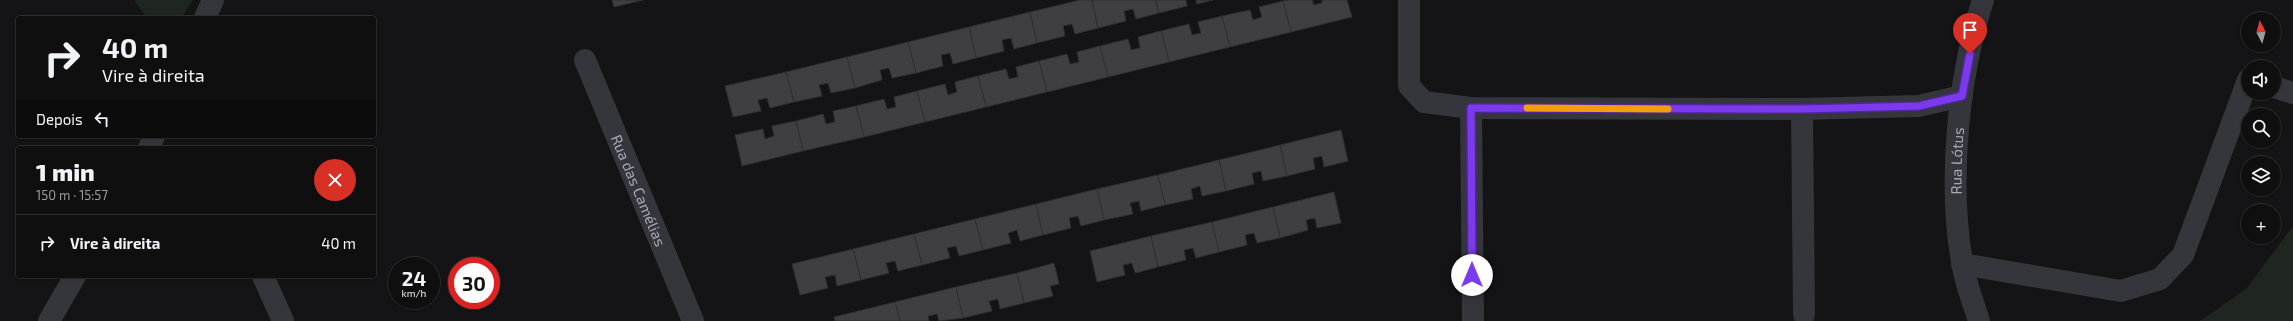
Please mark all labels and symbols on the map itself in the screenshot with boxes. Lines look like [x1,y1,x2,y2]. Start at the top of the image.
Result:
north arrow [2241,12,2281,52]
pin [1953,13,1987,54]
street label: Rua Lótus [1947,126,1967,195]
street label: Rua das Camélias [608,132,670,249]
position arrow [1451,254,1493,296]
speed limit sign: 30 [448,257,500,309]

